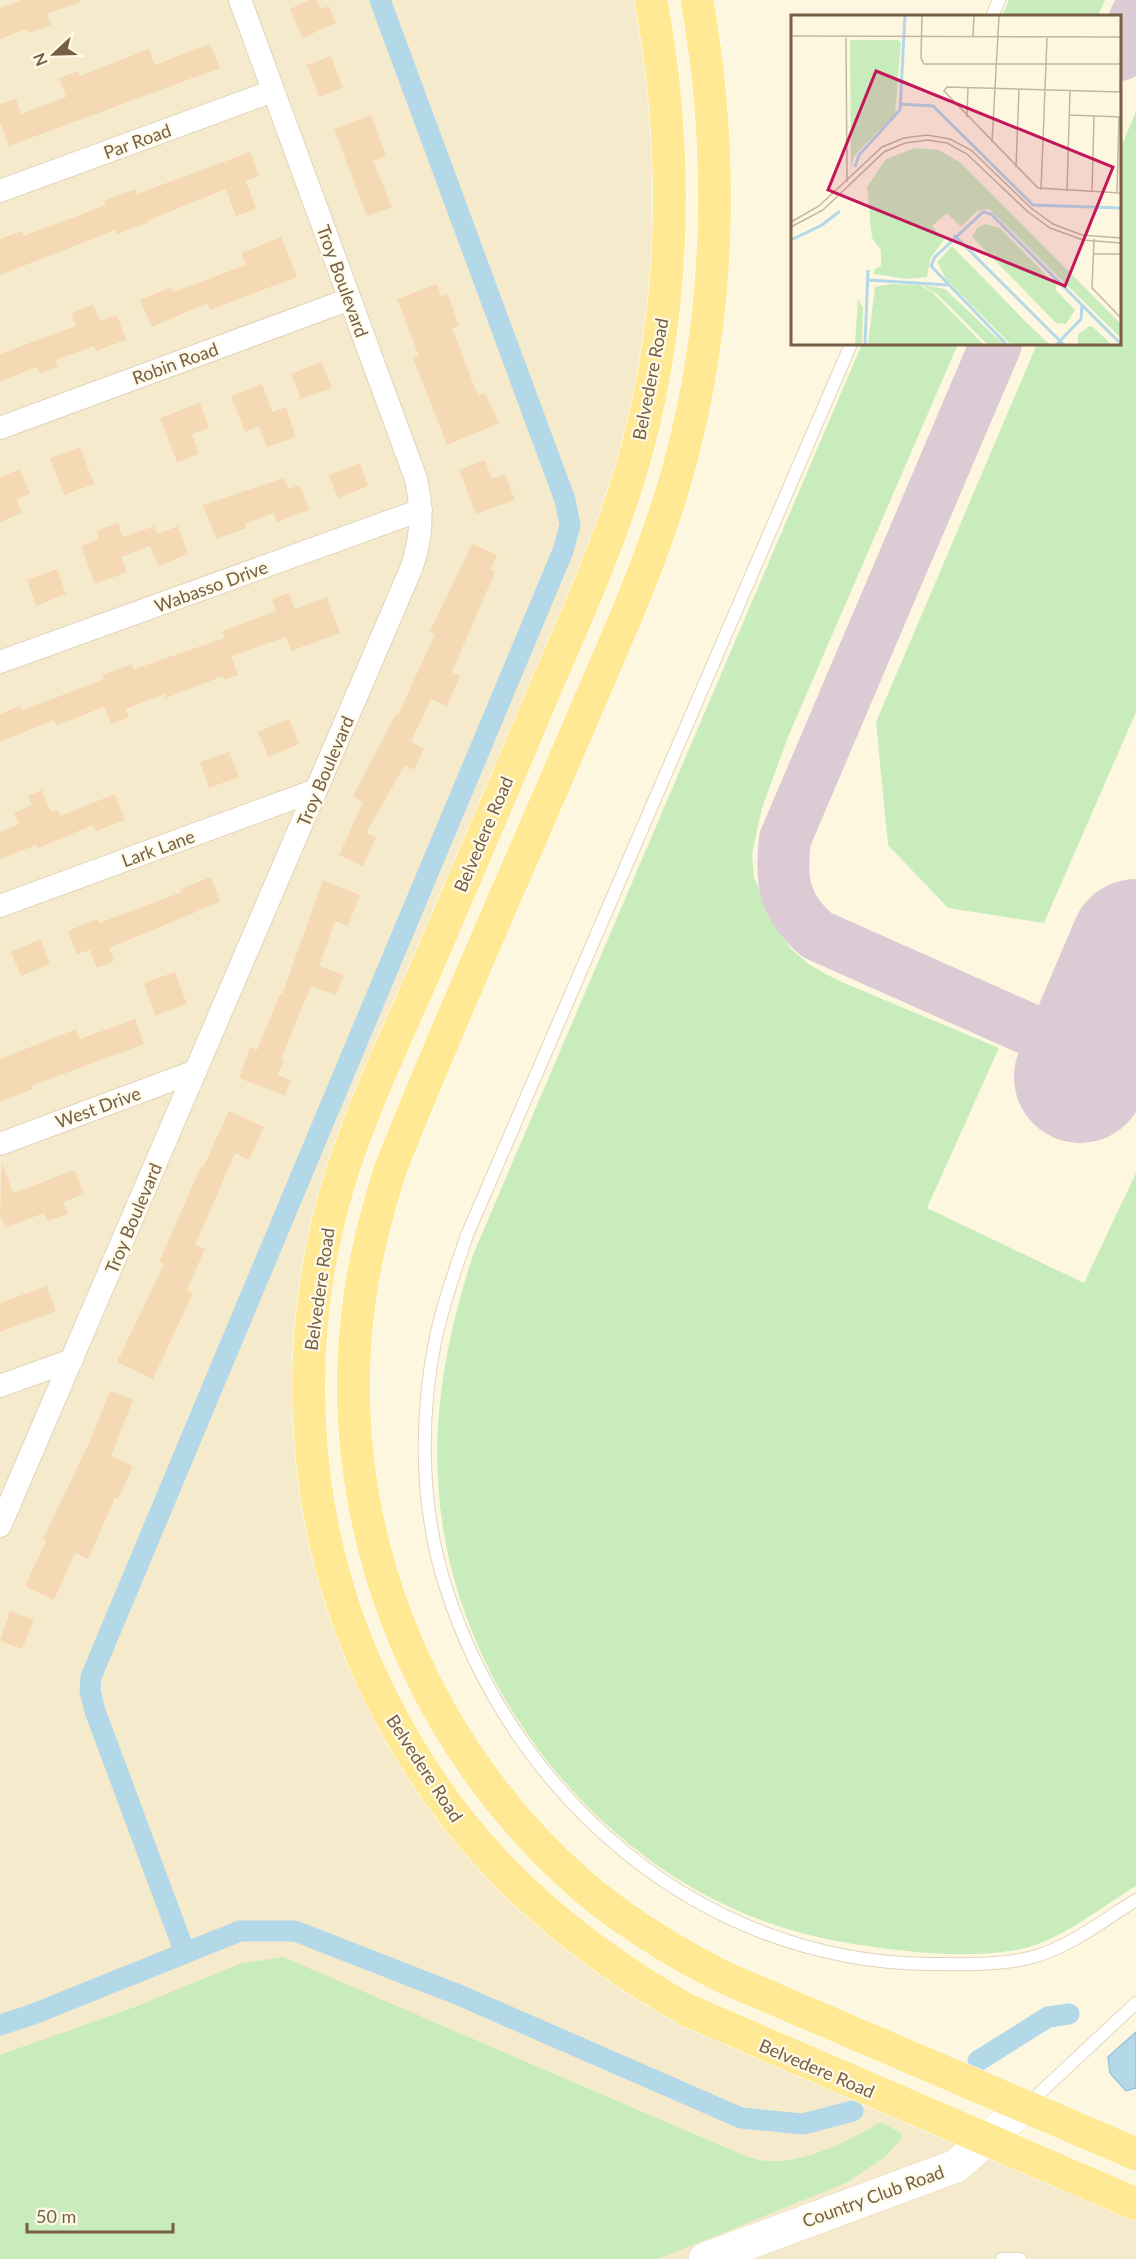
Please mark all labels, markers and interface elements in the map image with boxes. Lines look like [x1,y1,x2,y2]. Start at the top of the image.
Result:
inset map [791,15,1121,345]
north arrow [24,24,84,84]
text: N [29,51,51,69]
street label: Par Road [100,119,174,163]
street label: Troy Boulevard [313,222,373,340]
street label: Belvedere Road [627,316,673,442]
street label: Robin Road [129,337,221,389]
street label: Wabasso Drive [151,555,271,617]
street label: Troy Boulevard [292,712,358,830]
street label: Belvedere Road [449,773,517,895]
street label: Lark Lane [118,825,198,871]
street label: West Drive [52,1081,144,1133]
street label: Troy Boulevard [100,1159,166,1277]
street label: Belvedere Road [300,1226,338,1352]
street label: Belvedere Road [382,1710,468,1826]
street label: Belvedere Road [756,2034,878,2102]
street label: Country Club Road [799,2160,947,2232]
scale bar [27,2196,172,2234]
text: 50 m [36,2205,76,2227]

